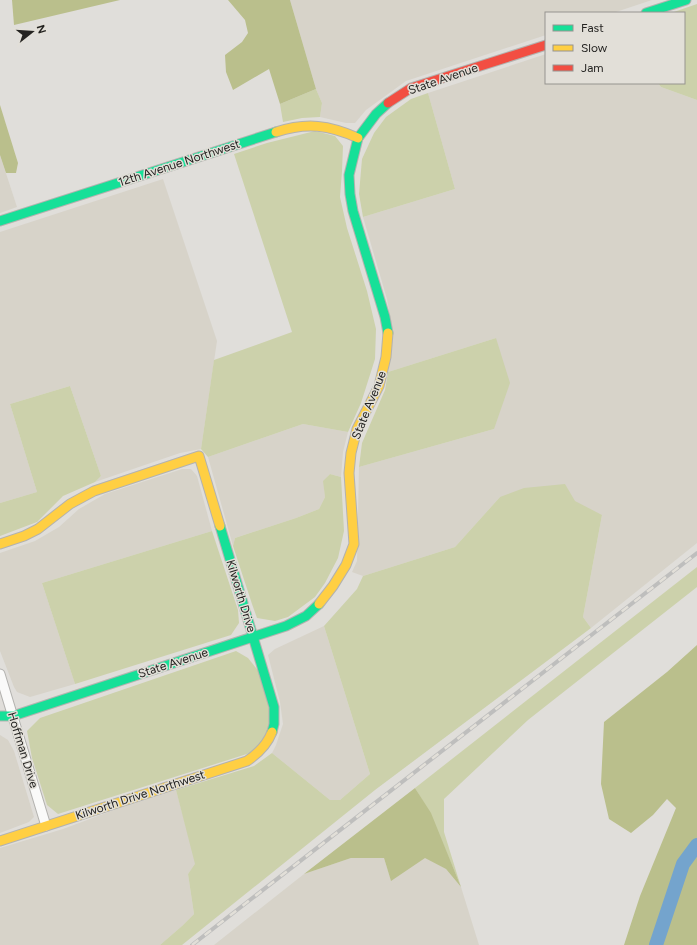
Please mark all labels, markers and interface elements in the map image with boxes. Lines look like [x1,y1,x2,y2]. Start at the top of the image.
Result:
north arrow [12,12,52,52]
legend [545,12,685,84]
text: Fast [581,21,604,35]
text: N [34,23,49,35]
text: Slow [581,41,608,55]
street label: State Avenue [406,60,480,97]
text: Jam [581,61,604,75]
street label: 12th Avenue Northwest [117,137,242,189]
street label: State Avenue [349,368,389,441]
street label: Kilworth Drive [223,558,259,634]
street label: State Avenue [136,645,210,681]
street label: Hoffman Drive [5,710,41,790]
street label: Kilworth Drive Northwest [73,767,207,823]

